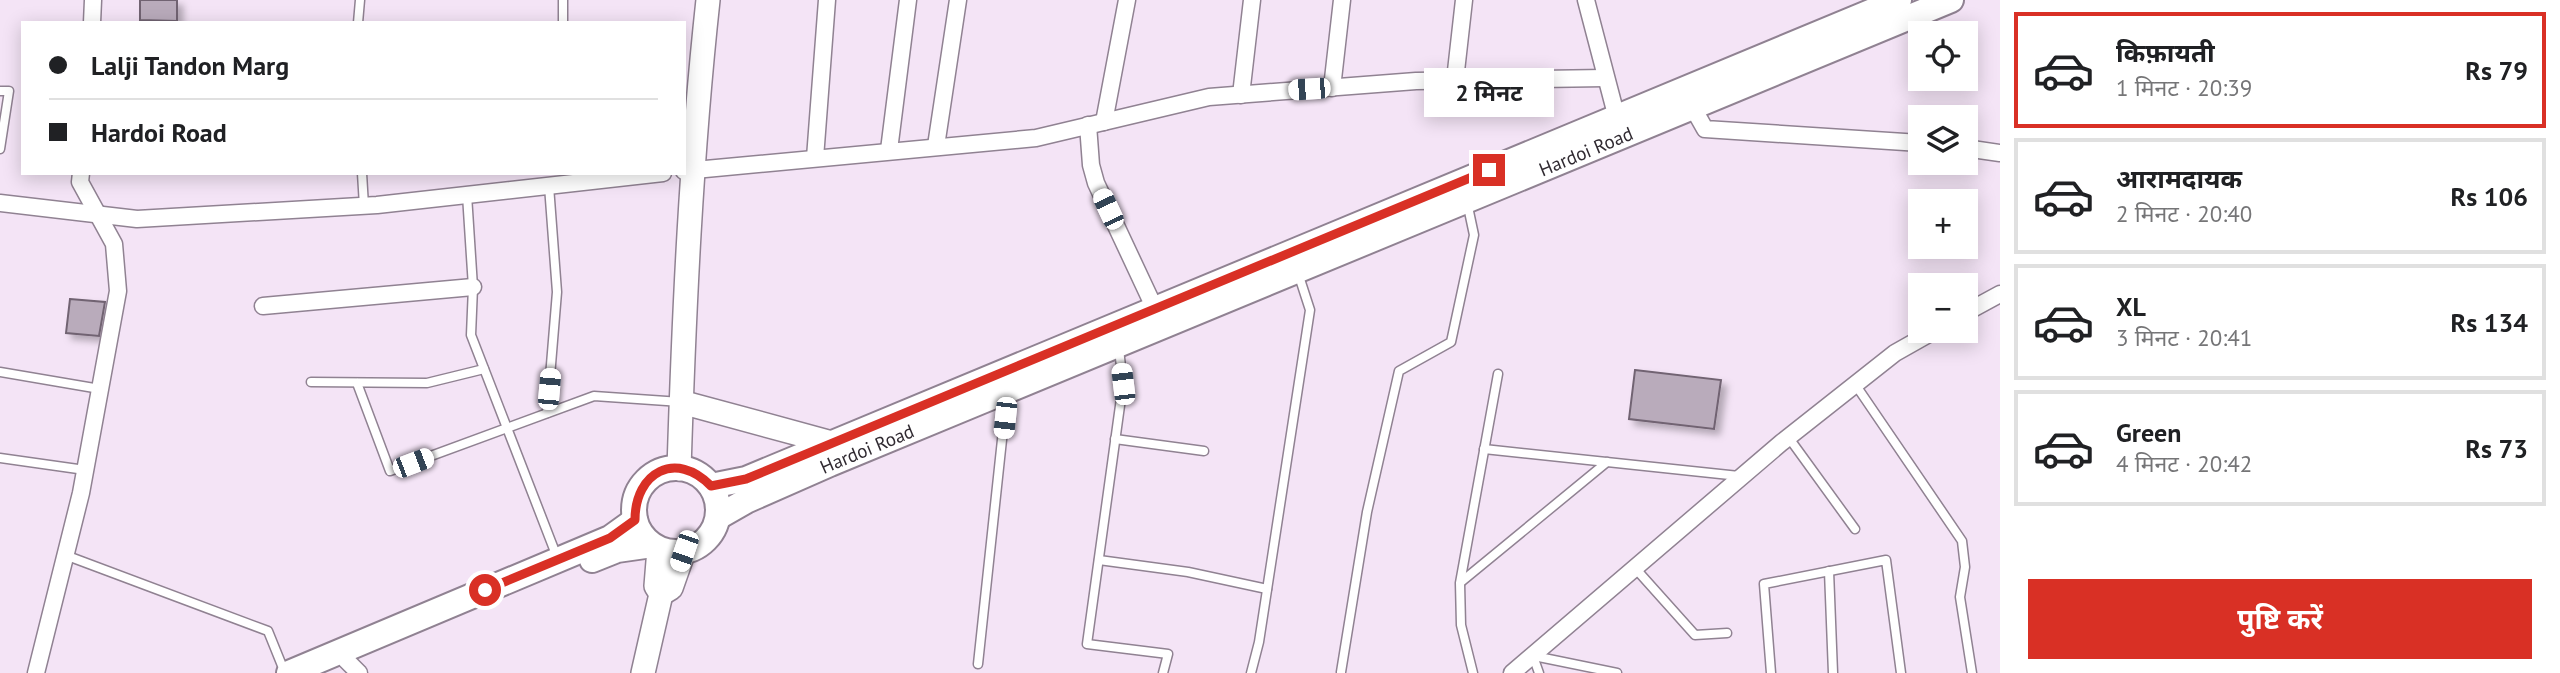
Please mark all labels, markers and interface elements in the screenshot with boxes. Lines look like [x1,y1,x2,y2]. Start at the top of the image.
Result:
map controls [1908,21,1978,343]
button: locate [1908,21,1978,91]
text: किफ़ायती [2116,36,2215,69]
icon: car [2032,39,2095,102]
text: Lalji Tandon Marg [91,49,289,82]
text: Rs 79 [2465,54,2528,87]
callout: 2 मिनट [1424,68,1554,118]
text: 1 मिनट · 20:39 [2116,73,2252,102]
car [1288,77,1331,101]
text: 2 मिनट [1455,78,1523,107]
button: layers [1908,105,1978,175]
text: Hardoi Road [91,116,227,149]
street label: Hardoi Road [1535,121,1636,181]
route end [1473,154,1505,186]
text: आरामदायक [2116,162,2242,195]
icon: car [2032,165,2095,228]
text: Rs 106 [2451,180,2528,213]
car [1090,186,1127,232]
button: + [1908,189,1978,259]
text: 2 मिनट · 20:40 [2116,199,2252,228]
button: − [1908,273,1978,343]
text: XL [2116,290,2146,323]
icon: car [2032,291,2095,354]
text: Rs 134 [2451,306,2528,339]
text: 3 मिनट · 20:41 [2116,323,2252,352]
car [1111,362,1136,406]
car [537,367,562,411]
car [993,396,1018,440]
text: Green [2116,416,2181,449]
icon: car [2032,417,2095,480]
street label: Hardoi Road [816,419,918,479]
text: Rs 73 [2465,432,2528,465]
car [390,446,437,480]
text: 4 मिनट · 20:42 [2116,449,2252,478]
car [668,528,701,574]
route start [469,574,501,606]
button: पुष्टि करें [2028,579,2532,659]

